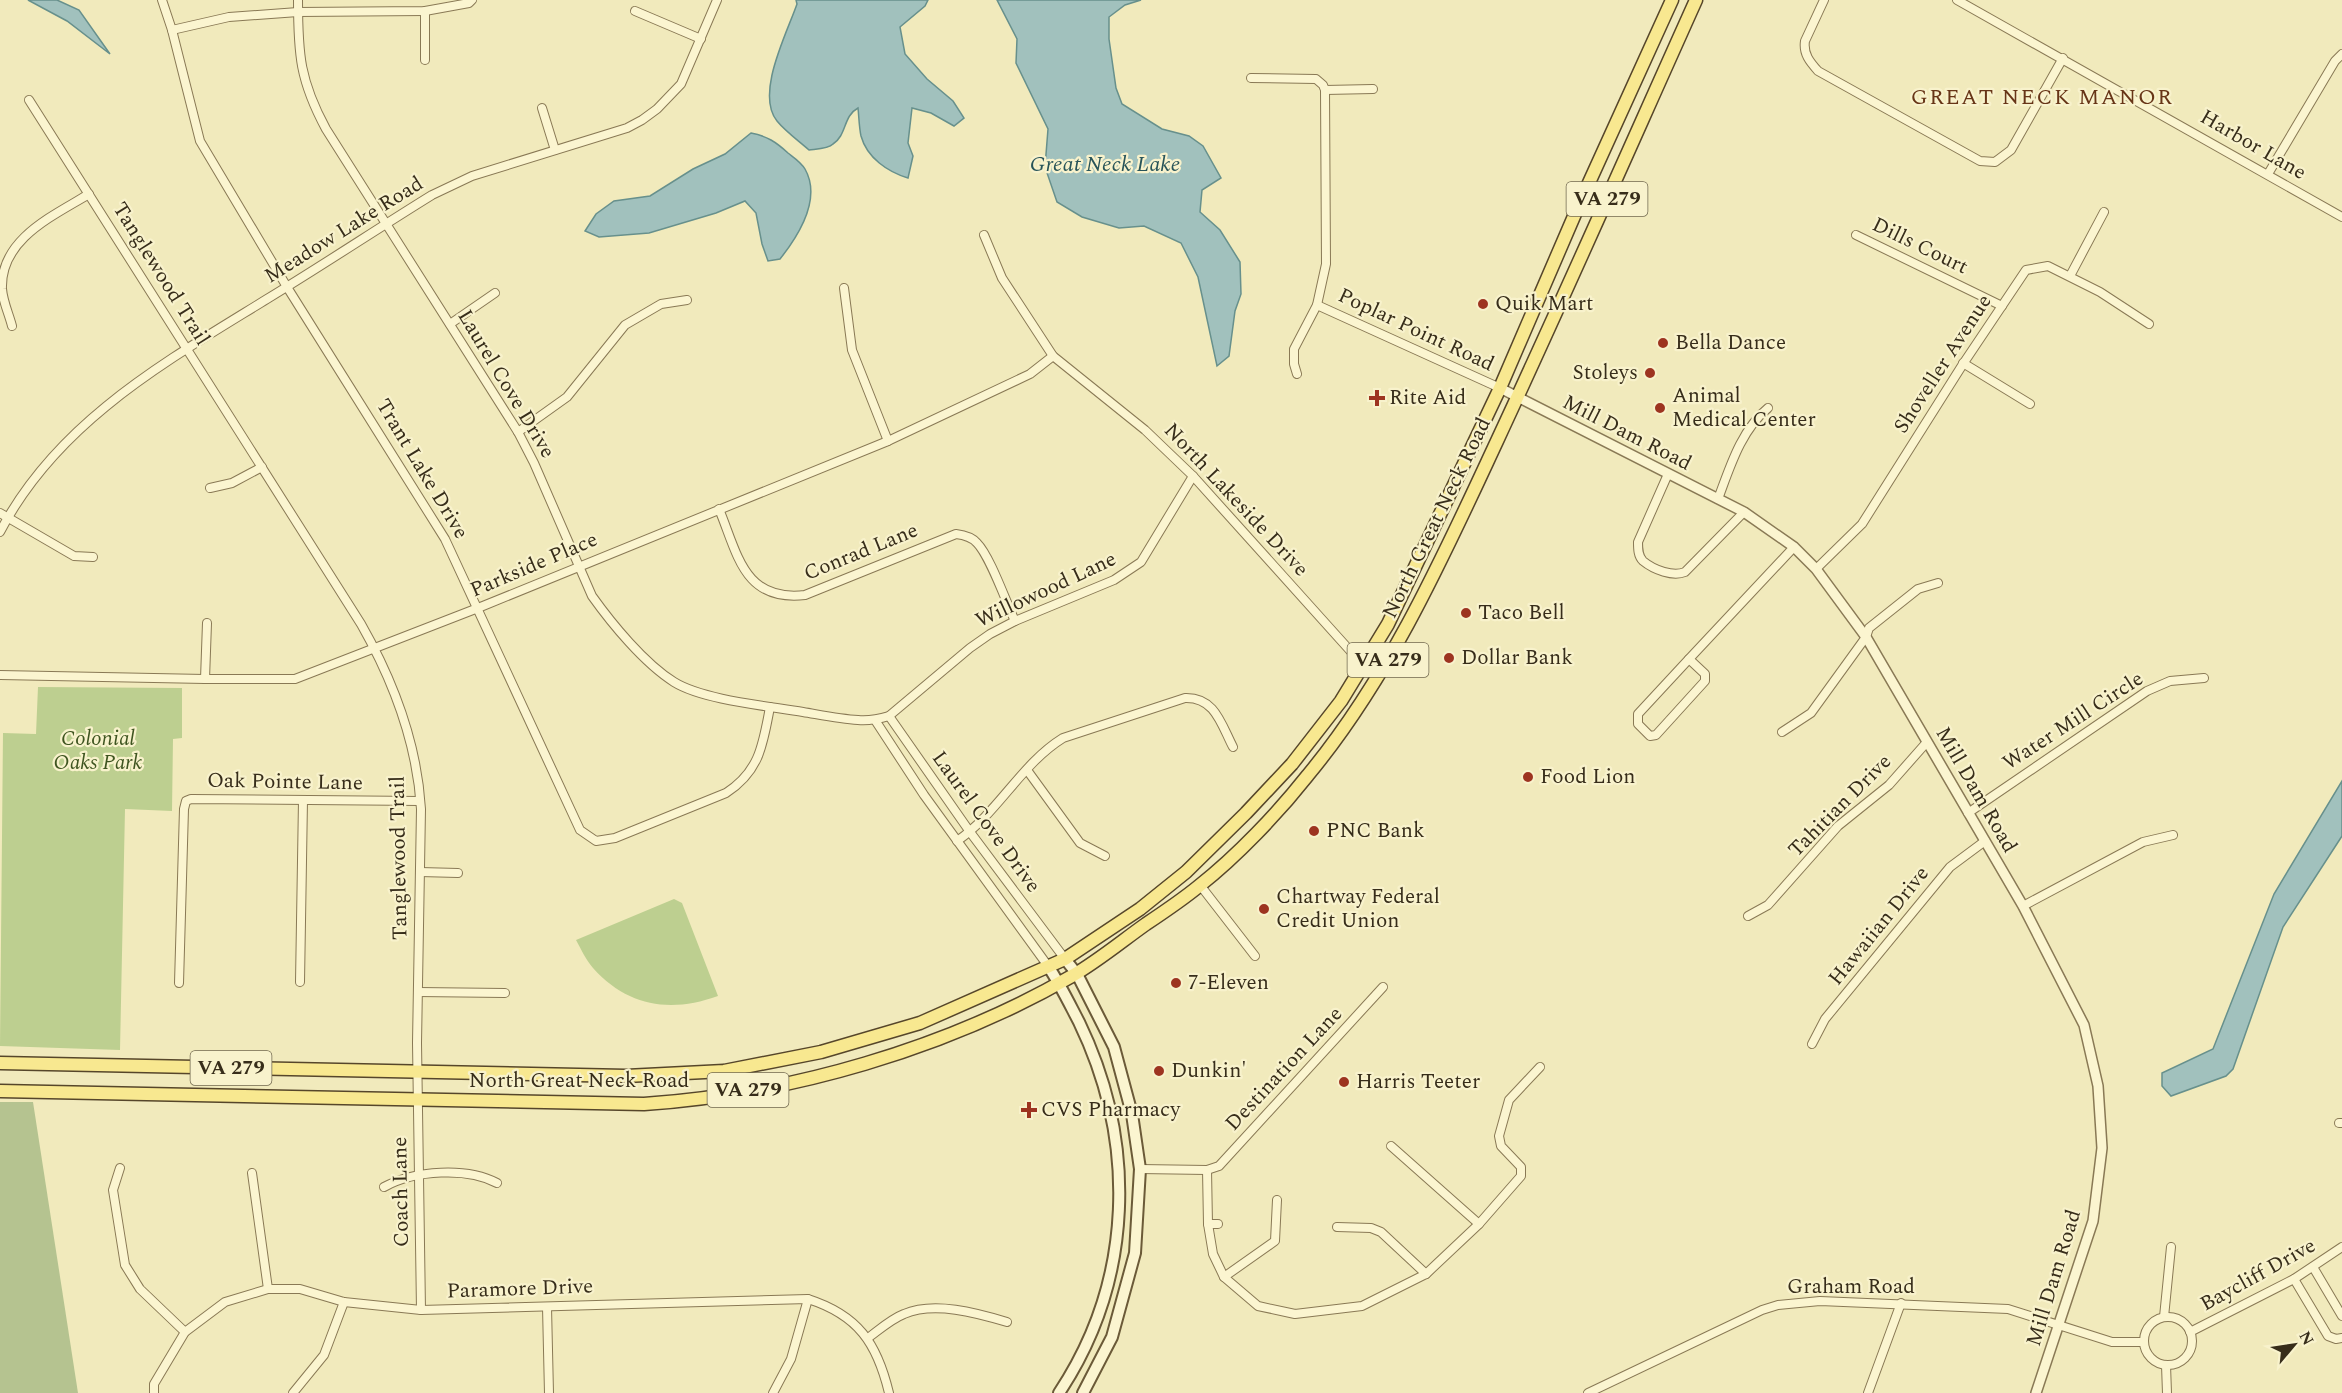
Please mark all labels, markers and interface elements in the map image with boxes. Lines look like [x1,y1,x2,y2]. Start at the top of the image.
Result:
district label: GREAT NECK MANOR [1911,81,2173,114]
street label: Harbor Lane [2194,102,2312,188]
water label: Great Neck Lake [1030,148,1180,181]
street label: Meadow Lake Road [258,168,430,292]
road number: VA 279 [1566,182,1648,216]
street label: Tanglewood Trail [104,196,218,352]
street label: Dills Court [1866,209,1974,283]
street label: Poplar Point Road [1332,280,1500,380]
place label: Quik Mart [1495,288,1593,320]
street label: Shoveller Avenue [1886,288,2000,440]
marker: Quik Mart [1476,297,1490,311]
street label: Laurel Cove Drive [449,303,563,465]
place label: Bella Dance [1675,327,1786,359]
marker: Bella Dance [1656,336,1670,350]
place label: Stoleys [1572,357,1638,389]
marker: Stoleys [1643,366,1657,380]
place label: Animal Medical Center [1672,380,1816,436]
place label: Rite Aid [1389,382,1466,414]
street label: Mill Dam Road [1557,387,1697,479]
marker: Rite Aid [1370,391,1384,405]
street label: Trant Lake Drive [367,393,477,545]
marker: Animal Medical Center [1653,401,1667,415]
street label: North Great Neck Road [1374,412,1500,624]
street label: North Lakeside Drive [1156,416,1316,584]
street label: Conrad Lane [799,515,923,589]
street label: Parkside Place [465,524,603,606]
street label: Willowood Lane [970,543,1122,637]
place label: Taco Bell [1478,597,1565,629]
marker: Taco Bell [1459,606,1473,620]
place label: Dollar Bank [1461,642,1573,674]
road number: VA 279 [1348,643,1428,677]
marker: Dollar Bank [1442,651,1456,665]
street label: Water Mill Circle [1996,663,2150,779]
street label: Mill Dam Road [1927,721,2025,859]
park label: Colonial Oaks Park [54,723,143,779]
street label: Laurel Cove Drive [923,744,1049,900]
street label: Tahitian Drive [1781,747,1899,865]
place label: Food Lion [1540,761,1636,793]
street label: Oak Pointe Lane [207,765,363,799]
marker: Food Lion [1521,770,1535,784]
street label: Tanglewood Trail [382,776,416,940]
place label: PNC Bank [1326,815,1425,847]
marker: PNC Bank [1307,824,1321,838]
street label: Hawaiian Drive [1821,859,1937,993]
place label: Chartway Federal Credit Union [1276,881,1440,937]
marker: Chartway Federal Credit Union [1257,902,1271,916]
place label: 7-Eleven [1188,967,1269,999]
marker: 7-Eleven [1169,976,1183,990]
street label: Destination Lane [1218,999,1350,1139]
road number: VA 279 [190,1051,272,1085]
place label: Dunkin' [1171,1055,1247,1087]
marker: Dunkin' [1152,1064,1166,1078]
street label: North Great Neck Road [469,1065,689,1097]
place label: Harris Teeter [1356,1066,1480,1098]
road number: VA 279 [708,1073,789,1107]
marker: Harris Teeter [1337,1075,1351,1089]
place label: CVS Pharmacy [1041,1094,1181,1126]
marker: CVS Pharmacy [1022,1103,1036,1117]
street label: Coach Lane [384,1137,418,1247]
street label: Mill Dam Road [2018,1206,2090,1350]
street label: Baycliff Drive [2194,1230,2322,1320]
street label: Paramore Drive [446,1270,594,1308]
street label: Graham Road [1787,1271,1915,1303]
north arrow [2264,1315,2324,1375]
text: N [2293,1327,2320,1350]

